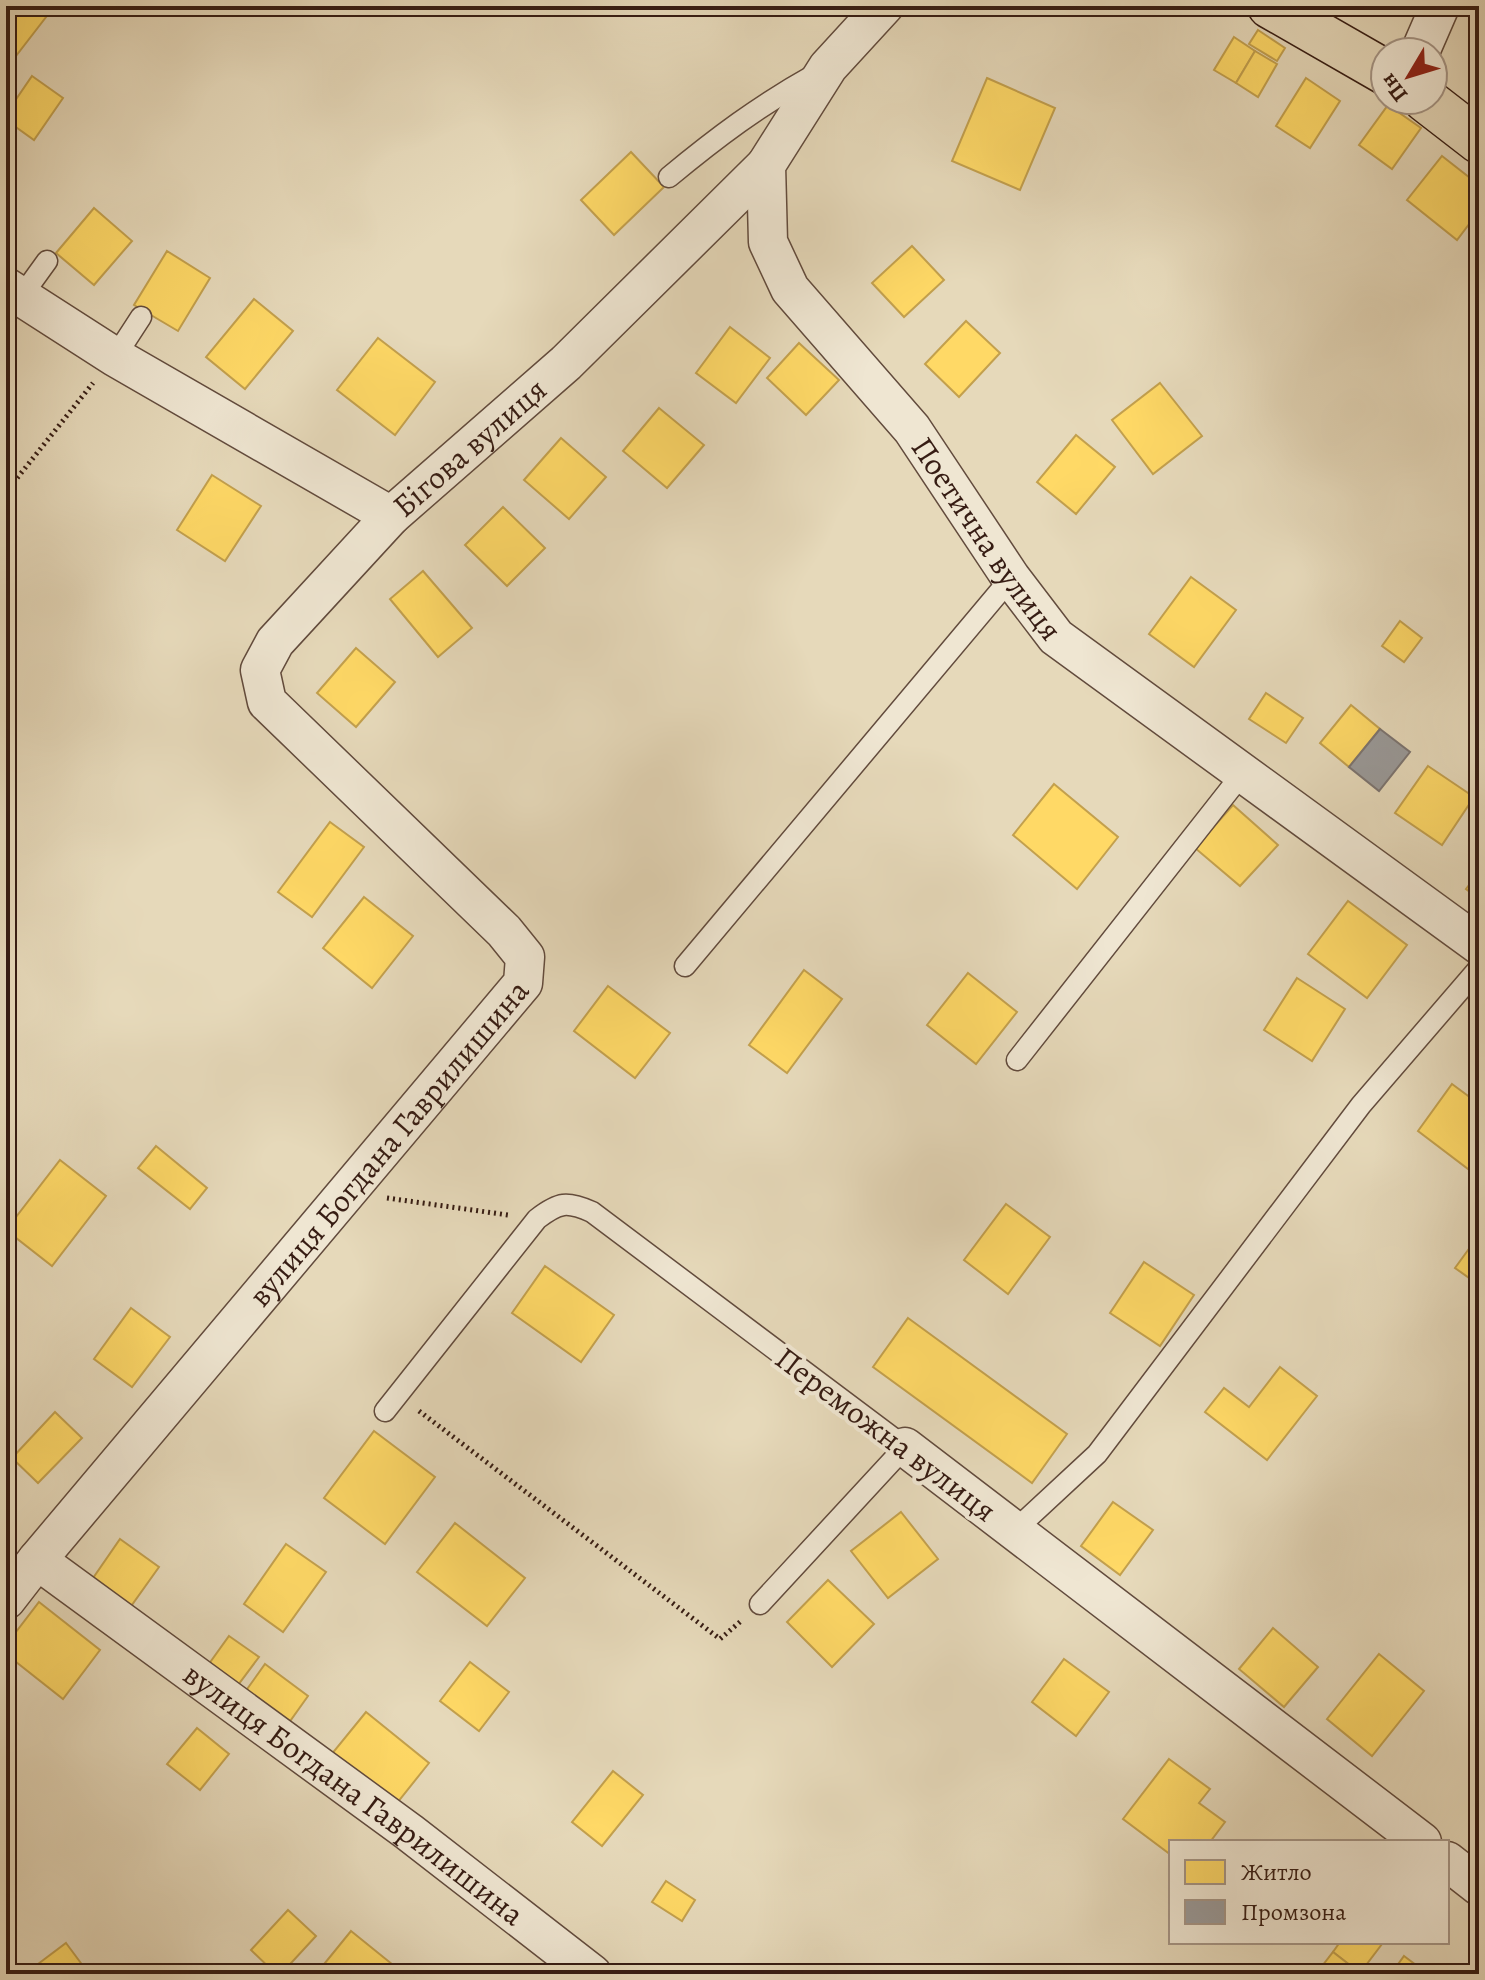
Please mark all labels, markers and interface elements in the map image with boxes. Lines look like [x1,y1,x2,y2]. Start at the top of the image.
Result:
north arrow [1369,36,1449,116]
text: Пн [1373,67,1415,108]
street label: Бігова вулиця [383,368,556,527]
street label: Поетична вулиця [901,428,1073,649]
street label: вулиця Богдана Гаврилишина [238,970,539,1316]
street label: Переможна вулиця [766,1336,1006,1532]
street label: вулиця Богдана Гаврилишина [174,1652,534,1936]
legend [1169,1840,1449,1944]
text: Житло [1241,1856,1312,1888]
text: Промзона [1241,1896,1346,1928]

